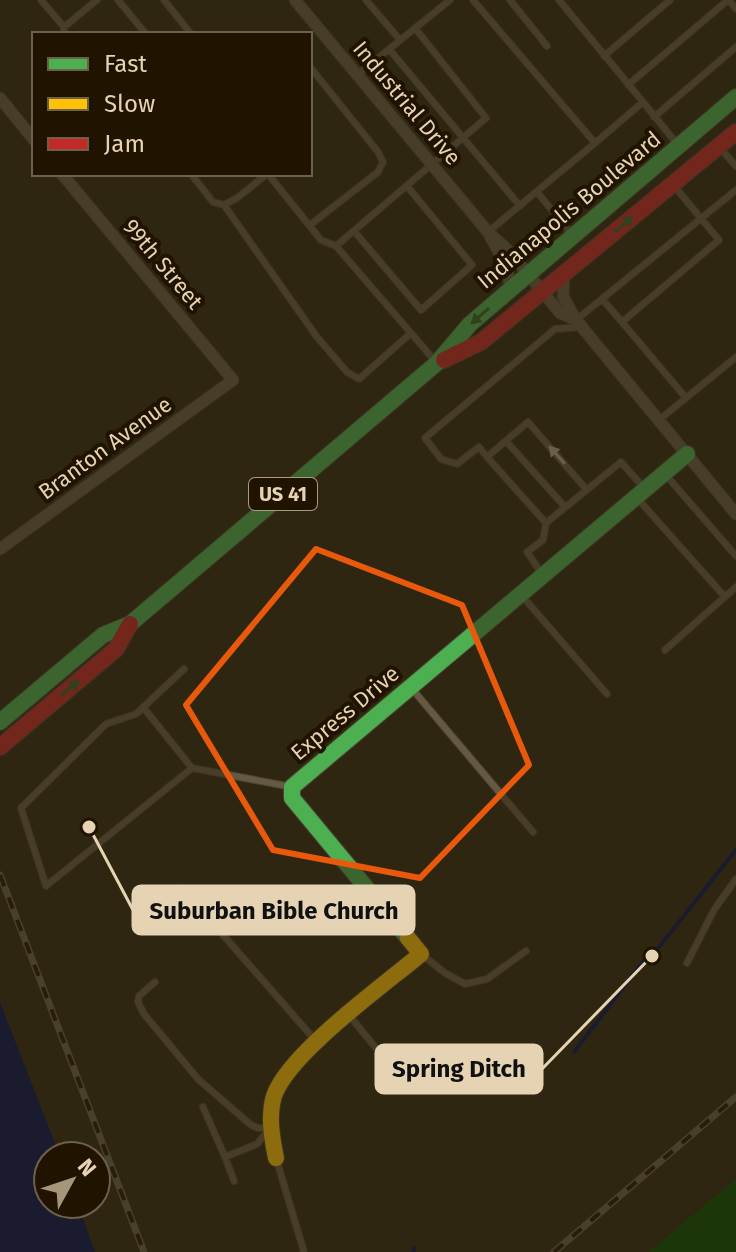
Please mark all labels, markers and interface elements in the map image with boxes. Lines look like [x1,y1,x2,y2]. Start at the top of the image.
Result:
legend [32,32,312,176]
street label: Industrial Drive [347,35,467,171]
text: Fast [104,50,147,78]
text: Slow [104,90,155,118]
street label: Indianapolis Boulevard [472,125,666,295]
text: Jam [104,130,145,158]
street label: 99th Street [117,213,209,315]
one-way arrow [614,216,634,233]
one-way arrow [470,306,489,324]
street label: Branton Avenue [33,391,177,505]
one-way arrow [549,446,566,466]
road number: US 41 [249,478,317,510]
street label: Express Drive [285,660,405,766]
one-way arrow [60,680,80,697]
callout: Suburban Bible Church [133,886,414,934]
text: Suburban Bible Church [149,897,399,925]
callout: Spring Ditch [376,1045,542,1093]
text: Spring Ditch [392,1055,526,1083]
north arrow [32,1140,112,1220]
text: N [72,1153,102,1182]

